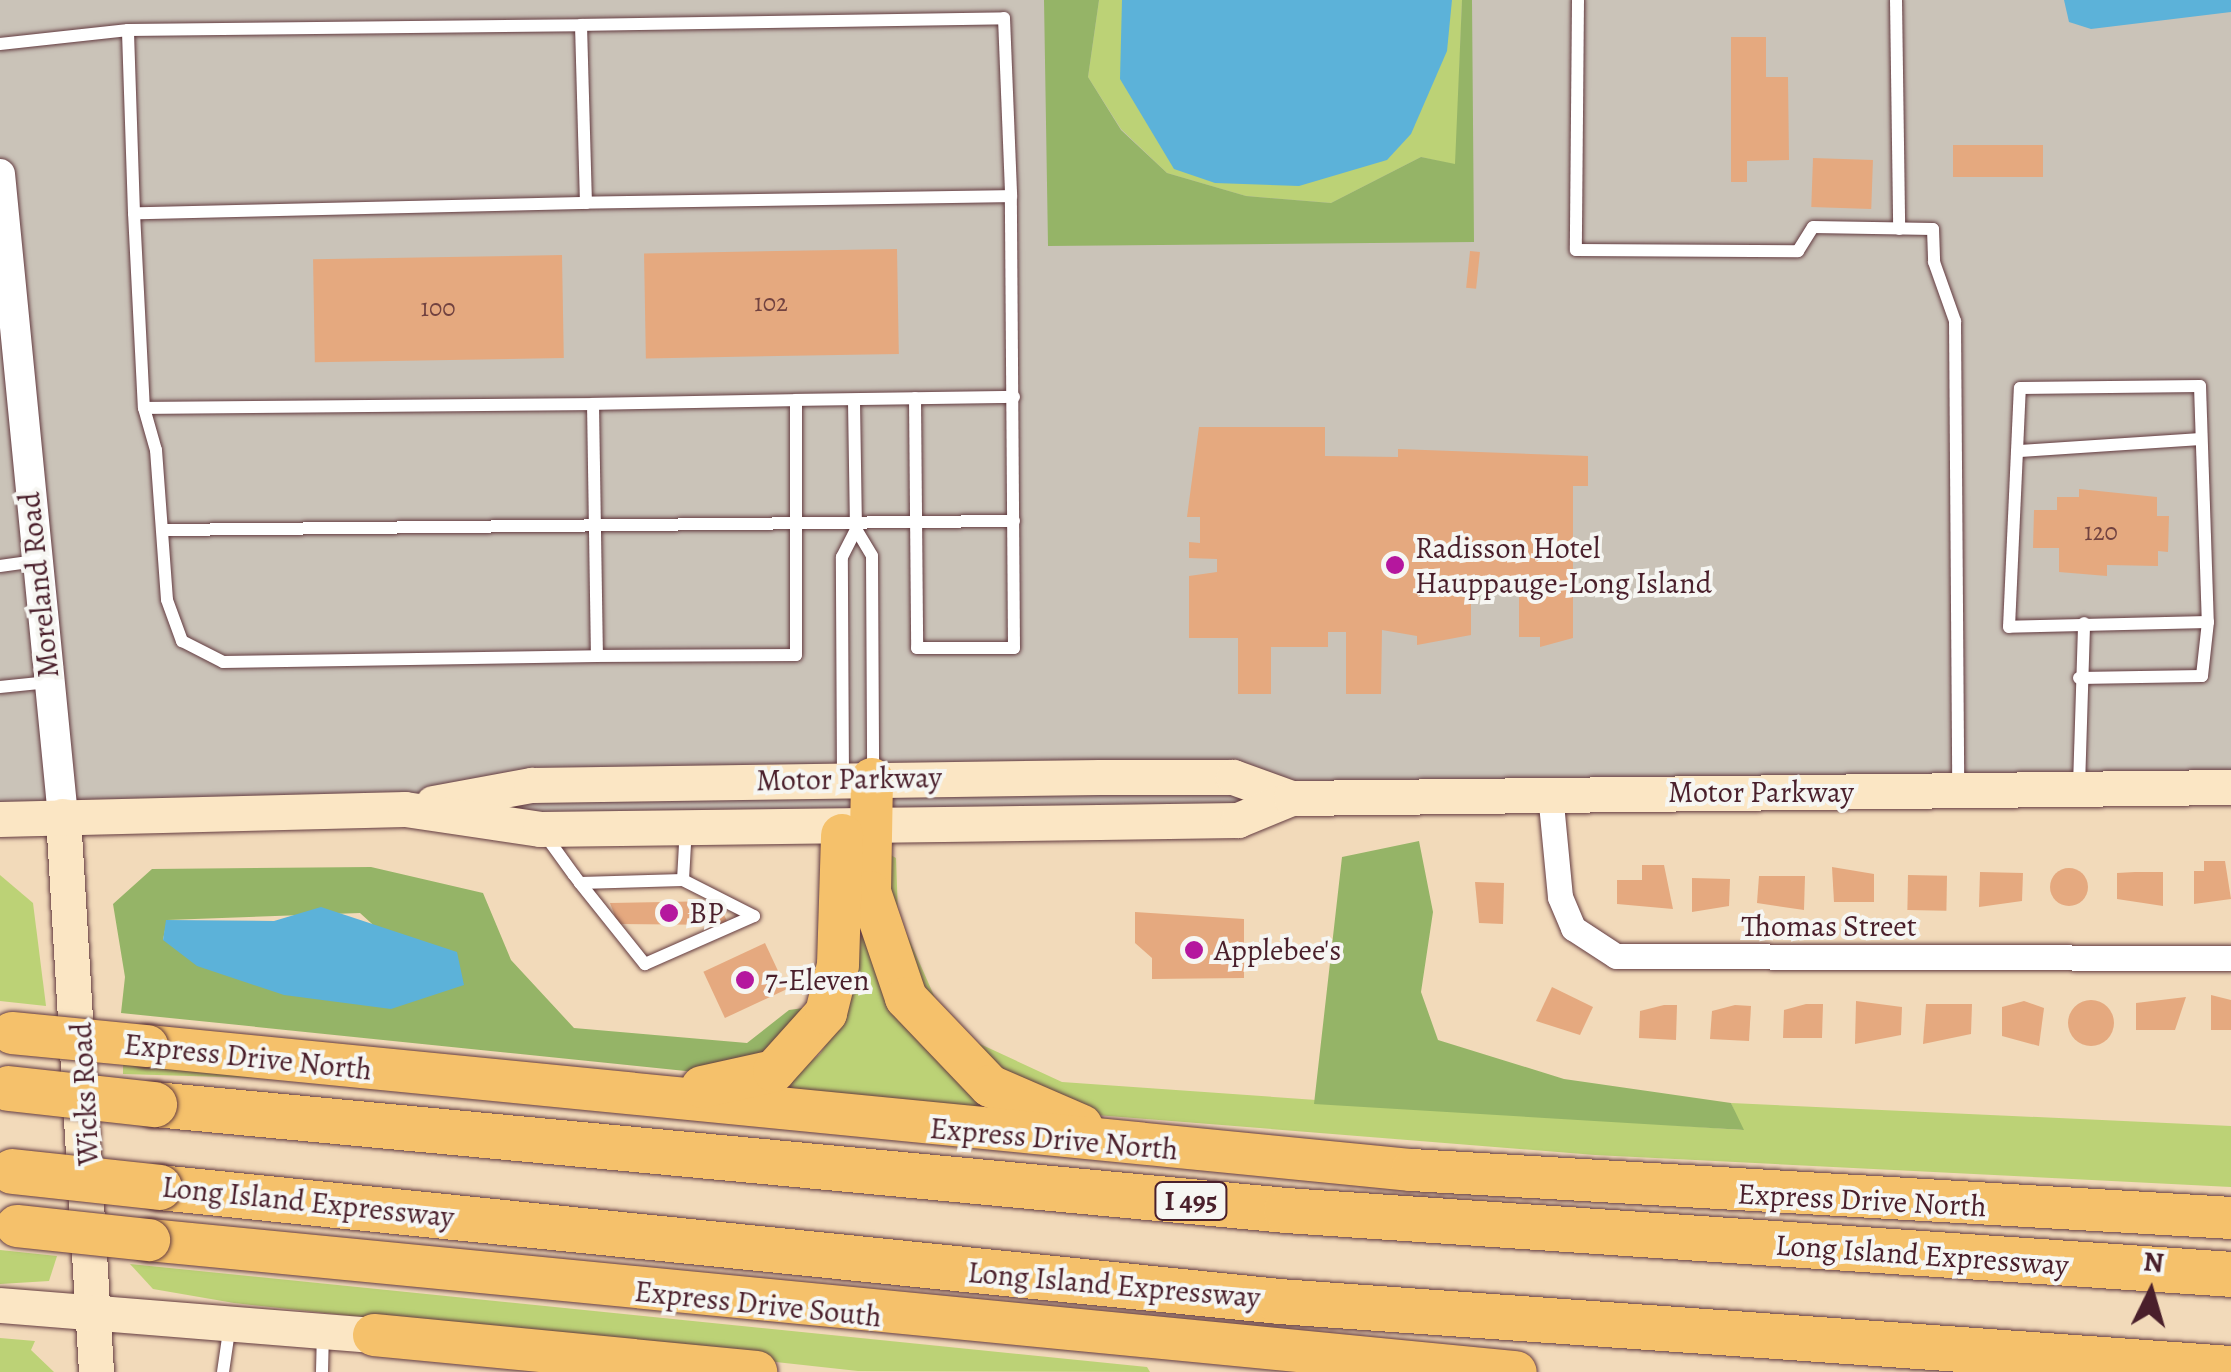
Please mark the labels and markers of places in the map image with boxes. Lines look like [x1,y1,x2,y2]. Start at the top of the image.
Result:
place label: Radisson Hotel Hauppauge-Long Island [1415,530,1712,600]
marker: Radisson Hotel Hauppauge-Long Island [1384,554,1406,576]
place label: BP [689,895,723,931]
marker: BP [658,902,680,924]
place label: Applebee's [1214,932,1341,968]
marker: Applebee's [1183,939,1205,961]
place label: 7-Eleven [765,962,869,998]
marker: 7-Eleven [734,969,756,991]

